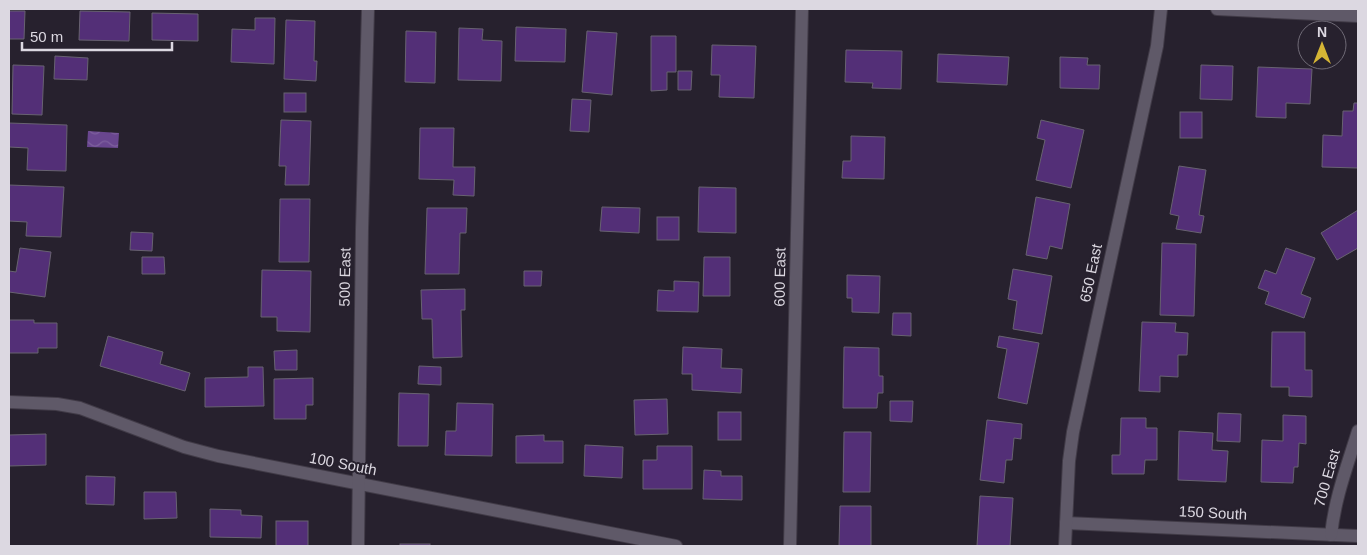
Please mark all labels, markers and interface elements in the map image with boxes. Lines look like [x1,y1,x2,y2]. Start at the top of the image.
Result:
scale bar [22,20,172,52]
north arrow [1297,20,1347,70]
text: N [1317,24,1327,40]
text: 50 m [30,28,63,45]
street label: 650 East [1076,241,1105,304]
street label: 500 East [335,246,354,307]
street label: 600 East [770,246,789,307]
street label: 700 East [1310,446,1343,509]
street label: 100 South [308,449,378,478]
street label: 150 South [1178,502,1248,523]

